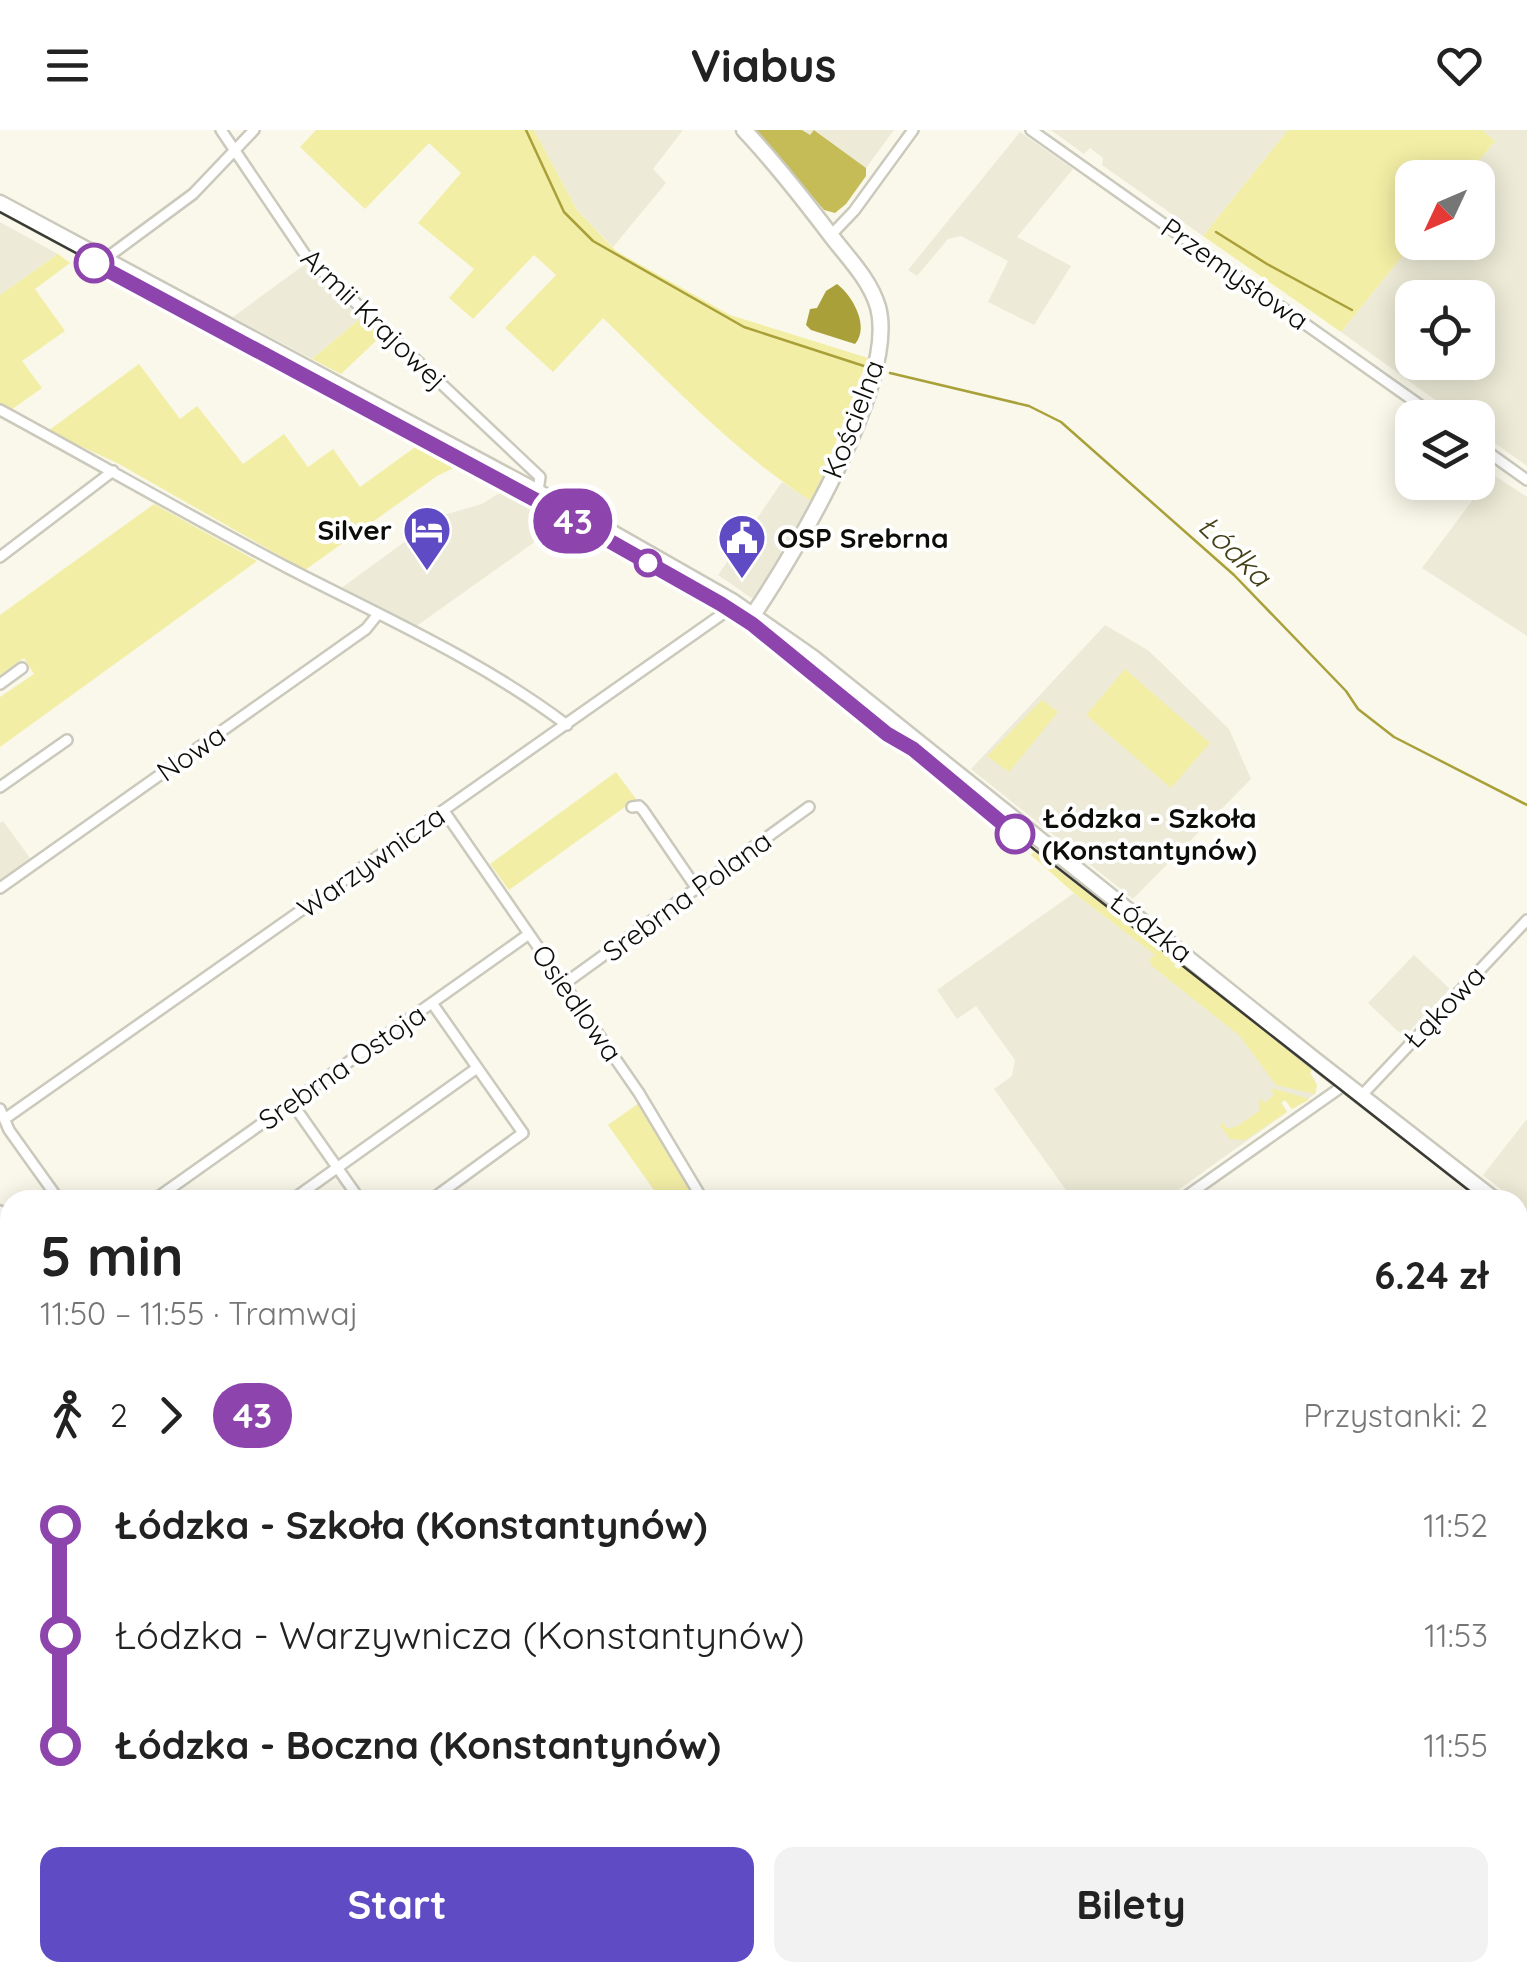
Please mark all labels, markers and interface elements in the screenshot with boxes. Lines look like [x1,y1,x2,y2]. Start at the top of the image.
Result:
text: Viabus [691,37,836,93]
icon: menu [40,38,95,93]
icon: heart [1432,38,1487,93]
north arrow [1395,160,1495,260]
map controls [1395,160,1495,500]
street label: Przemysłowa [1155,210,1316,337]
street label: Armii Krajowej [294,240,455,397]
unlabelled marker [75,244,113,282]
button: locate [1395,280,1495,380]
street label: Kościelna [814,355,891,483]
button: layers [1395,400,1495,500]
line badge: 43 [528,488,618,554]
text: 43 [553,499,593,543]
hotel icon: Silver [401,504,453,572]
water label: Łódka [1190,506,1281,596]
place label: Silver [318,512,392,547]
public building icon: OSP Srebrna [716,512,768,580]
place label: OSP Srebrna [777,520,948,555]
unlabelled marker [635,550,661,576]
street label: Nowa [150,717,232,789]
street label: Warzywnicza [290,798,451,925]
place label: Łódzka - Szkoła (Konstantynów) [1042,800,1257,867]
marker: Łódzka - Szkoła (Konstantynów) [996,815,1034,853]
street label: Srebrna Polana [595,823,778,969]
street label: Łódzka [1103,883,1200,970]
street label: Osiedlowa [524,938,630,1068]
street label: Łąkowa [1395,958,1492,1056]
street label: Srebrna Ostoja [252,996,432,1137]
text: 5 min [40,1221,184,1290]
text: 6.24 zł [1374,1251,1488,1299]
text: 11:50 – 11:55 · Tramwaj [40,1293,358,1333]
icon: walk [40,1388,95,1443]
icon: forward [143,1388,198,1443]
text: 43 [233,1393,272,1437]
text: 2 [110,1395,128,1435]
text: Przystanki: 2 [1303,1395,1488,1435]
text: Łódzka - Szkoła (Konstantynów) [114,1501,707,1549]
text: 11:52 [1423,1505,1488,1545]
text: Łódzka - Warzywnicza (Konstantynów) [114,1611,805,1659]
text: 11:53 [1424,1615,1488,1655]
text: Łódzka - Boczna (Konstantynów) [114,1721,721,1769]
text: 11:55 [1423,1725,1488,1765]
button: Start [40,1847,754,1962]
button: Bilety [774,1847,1488,1962]

